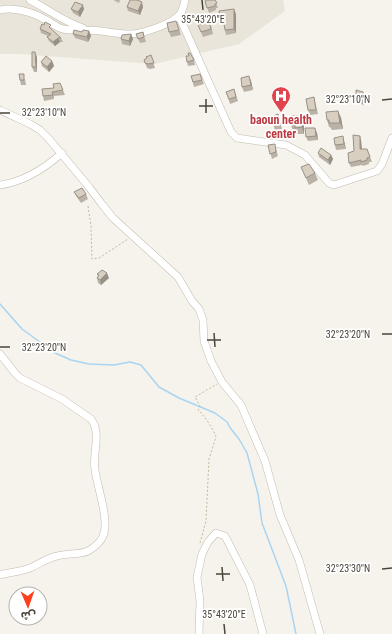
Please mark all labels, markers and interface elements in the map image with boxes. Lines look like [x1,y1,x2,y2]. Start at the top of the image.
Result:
text: 35°43'20"E [181,14,225,25]
hospital icon: baoun health center [270,85,292,113]
text: 32°23'10"N [326,94,370,105]
text: 32°23'10"N [22,107,66,118]
place label: baoun health center [250,113,312,141]
text: 32°23'20"N [326,329,370,340]
text: 32°23'20"N [22,342,66,353]
text: 32°23'30"N [326,563,370,574]
north arrow [8,586,48,626]
text: ش [21,609,36,622]
text: 35°43'20"E [202,609,246,620]

